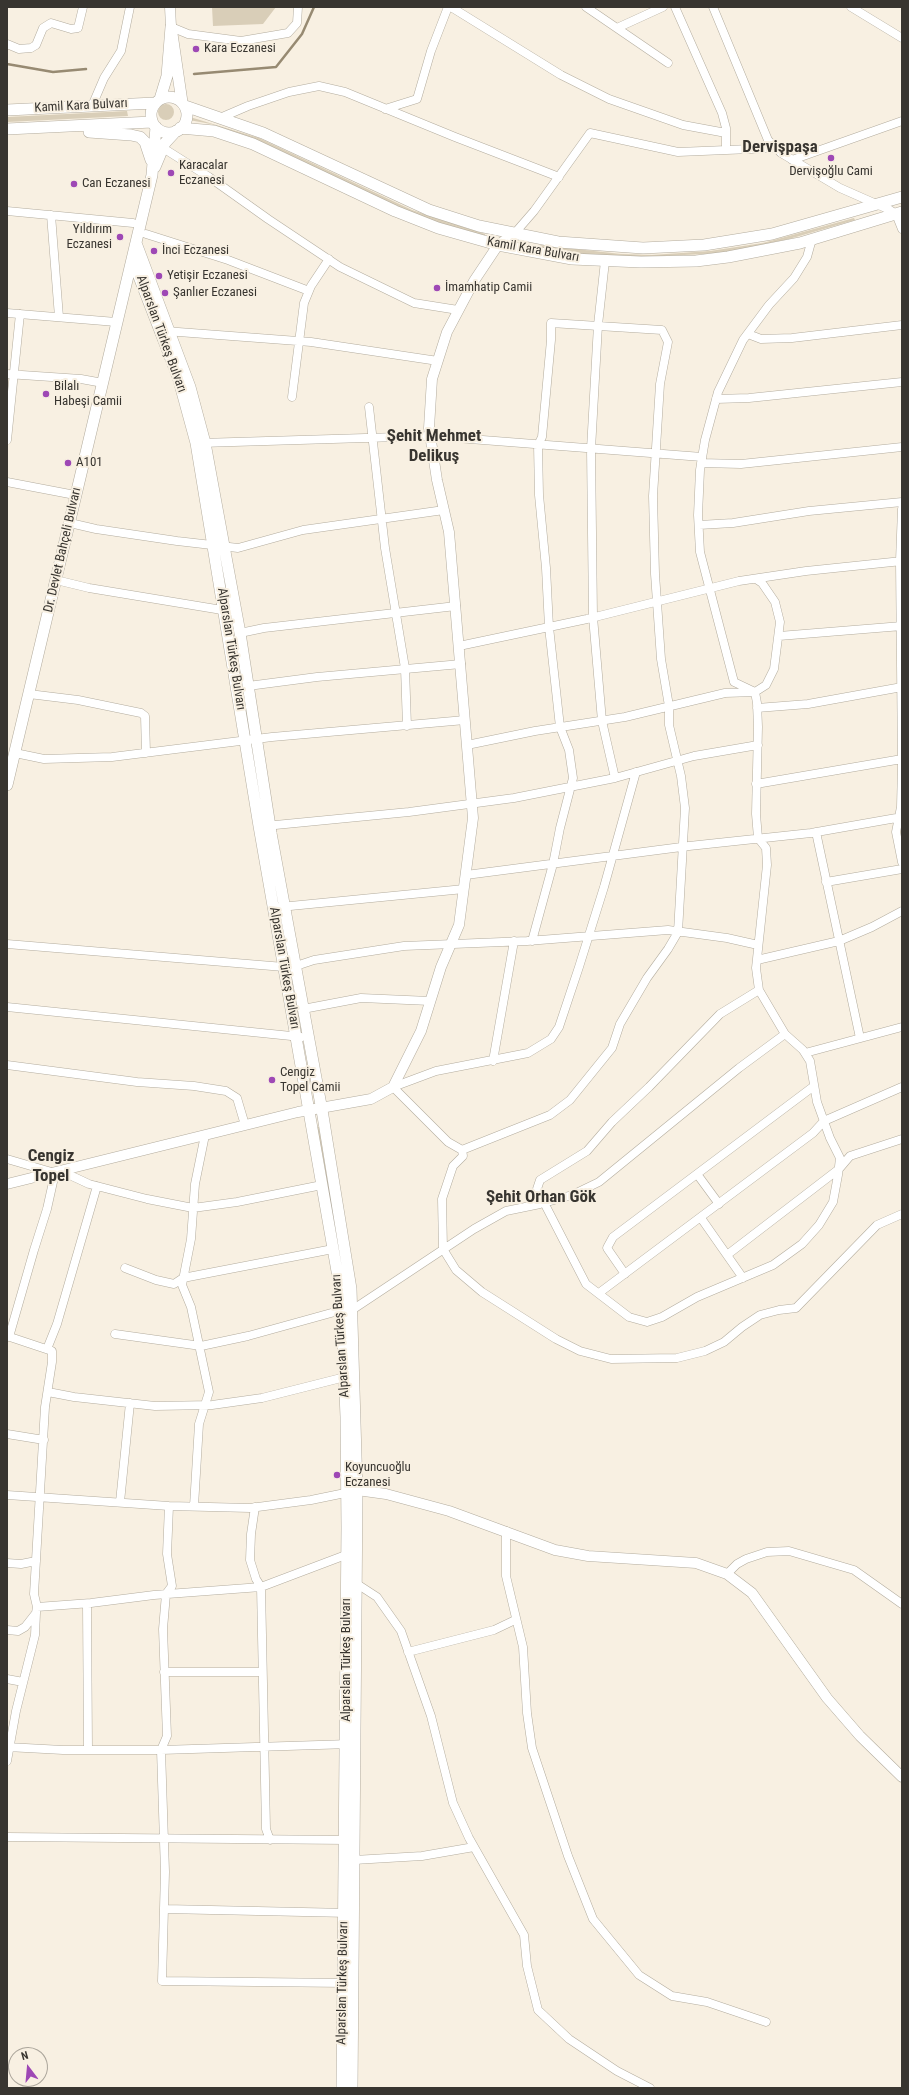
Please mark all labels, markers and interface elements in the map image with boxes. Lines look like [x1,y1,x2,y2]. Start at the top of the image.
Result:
place label: Kara Eczanesi [204,41,276,57]
marker: Kara Eczanesi [191,44,201,54]
street label: Kamil Kara Bulvarı [34,96,128,116]
district label: Dervişpaşa [742,138,818,158]
marker: Dervişoğlu Cami [826,153,836,163]
place label: Karacalar Eczanesi [179,158,228,189]
place label: Dervişoğlu Cami [789,164,873,180]
marker: Karacalar Eczanesi [166,168,176,178]
place label: Can Eczanesi [82,176,150,192]
marker: Can Eczanesi [69,179,79,189]
place label: Yıldırım Eczanesi [66,222,112,253]
marker: Yıldırım Eczanesi [115,232,125,242]
street label: Kamil Kara Bulvarı [486,234,580,266]
place label: İnci Eczanesi [162,243,229,259]
marker: İnci Eczanesi [149,246,159,256]
place label: Yetişir Eczanesi [167,268,248,284]
marker: Yetişir Eczanesi [154,271,164,281]
street label: Alparslan Türkeş Bulvarı [133,273,189,395]
place label: İmamhatip Camii [445,280,532,296]
marker: İmamhatip Camii [432,283,442,293]
place label: Şanlıer Eczanesi [173,285,257,301]
marker: Şanlıer Eczanesi [160,288,170,298]
place label: Bilalı Habeşi Camii [54,379,122,410]
marker: Bilalı Habeşi Camii [41,389,51,399]
district label: Şehit Mehmet Delikuş [387,427,481,467]
place label: A101 [76,455,103,471]
marker: A101 [63,458,73,468]
street label: Dr. Devlet Bahçeli Bulvarı [41,486,85,614]
street label: Alparslan Türkeş Bulvarı [214,587,248,711]
street label: Alparslan Türkeş Bulvarı [266,906,302,1030]
place label: Cengiz Topel Camii [280,1065,340,1096]
marker: Cengiz Topel Camii [267,1075,277,1085]
district label: Cengiz Topel [28,1147,74,1187]
district label: Şehit Orhan Gök [486,1188,596,1208]
street label: Alparslan Türkeş Bulvarı [329,1274,353,1398]
place label: Koyuncuoğlu Eczanesi [345,1460,411,1491]
marker: Koyuncuoğlu Eczanesi [332,1470,342,1480]
street label: Alparslan Türkeş Bulvarı [339,1598,355,1722]
street label: Alparslan Türkeş Bulvarı [334,1921,352,2045]
north arrow [8,2047,48,2087]
text: N [20,2049,30,2063]

